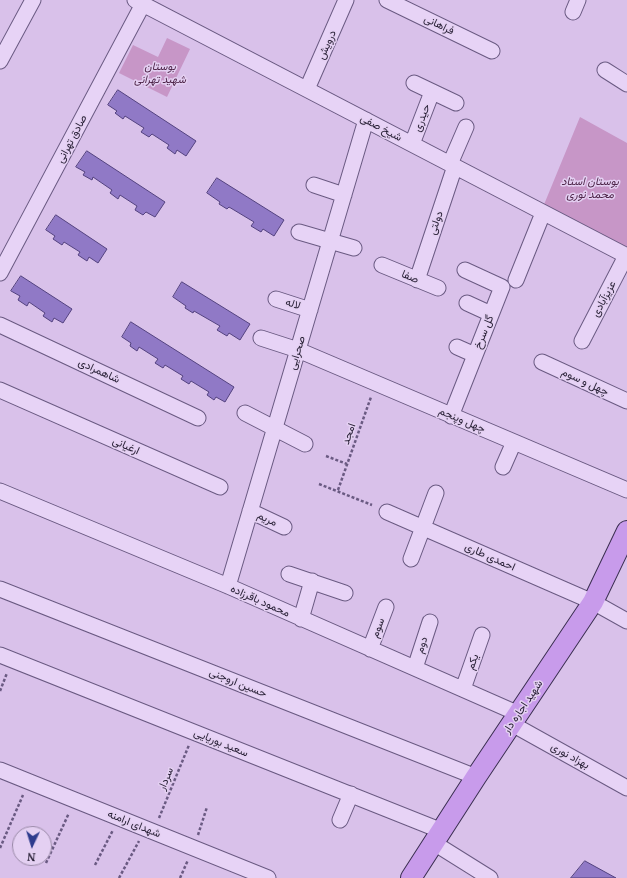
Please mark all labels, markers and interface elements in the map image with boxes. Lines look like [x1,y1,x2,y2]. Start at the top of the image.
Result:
street label: فراهانی [422,12,456,38]
street label: درویش [315,28,339,62]
park label: بوستان شهید تهرانی [134,60,186,86]
street label: حیدری [411,102,433,134]
street label: شیخ صفی [358,112,404,144]
street label: صادق تهرانی [54,113,90,165]
park label: بوستان استاد محمد نوری [561,175,619,201]
street label: دولتی [426,209,446,237]
street label: صفا [399,267,421,287]
street label: عزیزآبادی [589,279,619,319]
street label: لاله [284,295,302,313]
street label: گل سرخ [471,313,497,351]
street label: صحرایی [286,334,308,372]
street label: شاهمرادی [76,356,122,386]
street label: چهل و سوم [559,365,611,399]
street label: چهل وپنجم [437,404,487,436]
street label: امجد [339,422,359,446]
street label: ارغیانی [110,434,142,458]
street label: مریم [255,509,279,529]
street label: احمدی طاری [463,540,517,574]
street label: محمود باقرزاده [228,582,292,620]
street label: سوم [368,616,388,640]
street label: دوم [413,635,431,655]
street label: یکم [464,652,482,672]
street label: حسین اروجنی [207,665,269,701]
street label: شهید اجاره دار [500,678,546,736]
street label: سعید بوریایی [192,726,250,760]
street label: بهزاد نوری [548,740,592,772]
street label: سردار [155,766,177,792]
street label: شهدای ارامنه [105,807,163,841]
north arrow [12,826,52,866]
text: N [27,850,36,864]

